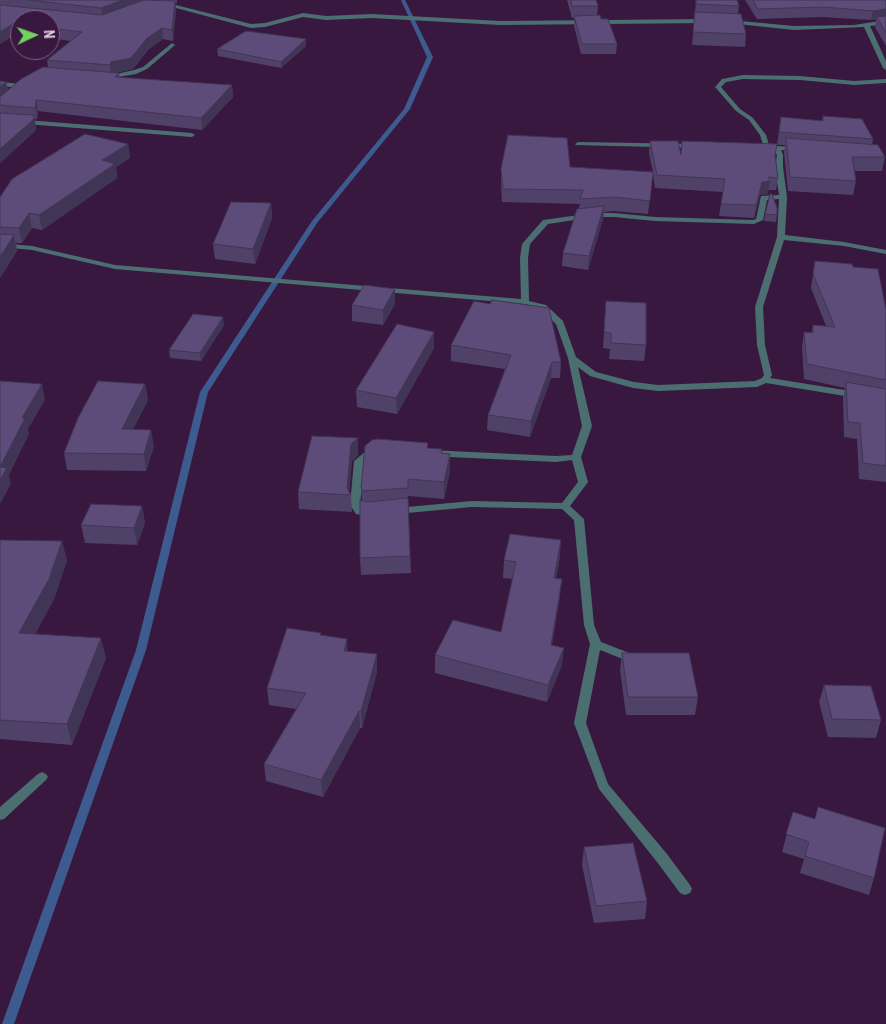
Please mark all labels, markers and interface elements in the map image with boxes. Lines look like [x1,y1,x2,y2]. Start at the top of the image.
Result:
north arrow [10,10,60,60]
text: N [41,30,57,39]

